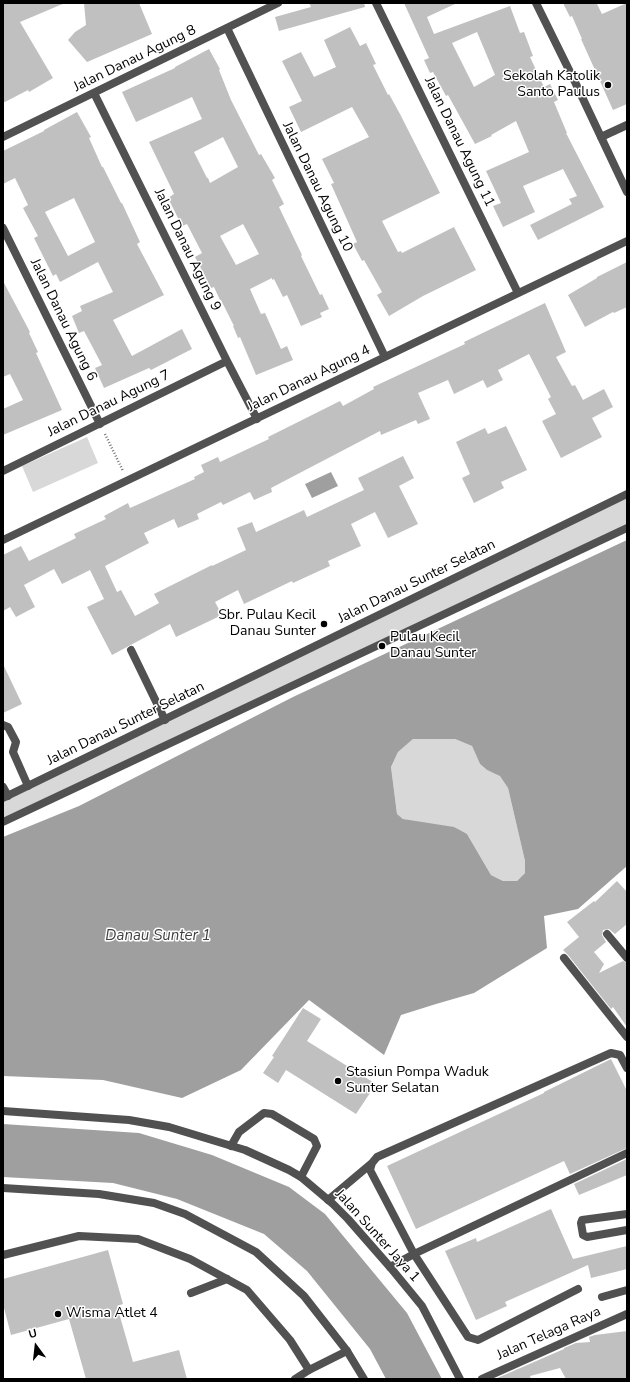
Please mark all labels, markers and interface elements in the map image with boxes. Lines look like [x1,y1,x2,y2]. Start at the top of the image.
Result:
street label: Jalan Danau Agung 8 [71,22,199,96]
place label: Sekolah Katolik Santo Paulus [503,69,600,102]
street label: Jalan Danau Agung 11 [420,74,498,210]
marker: Sekolah Katolik Santo Paulus [603,80,613,90]
street label: Jalan Danau Agung 10 [278,119,356,255]
street label: Jalan Danau Agung 9 [150,186,224,314]
street label: Jalan Danau Agung 6 [26,256,100,384]
street label: Jalan Danau Agung 4 [245,342,373,416]
street label: Jalan Danau Agung 7 [45,367,173,441]
street label: Jalan Danau Sunter Selatan [336,537,498,627]
place label: Sbr. Pulau Kecil Danau Sunter [218,608,316,640]
marker: Sbr. Pulau Kecil Danau Sunter [319,619,329,629]
place label: Pulau Kecil Danau Sunter [390,630,476,662]
marker: Pulau Kecil Danau Sunter [377,641,387,651]
street label: Jalan Danau Sunter Selatan [45,679,207,769]
water label: Danau Sunter 1 [105,927,211,945]
place label: Stasiun Pompa Waduk Sunter Selatan [346,1065,489,1098]
marker: Stasiun Pompa Waduk Sunter Selatan [333,1076,343,1086]
street label: Jalan Sunter Jaya 1 [331,1186,423,1286]
street label: Jalan Telaga Raya [495,1304,603,1364]
place label: Wisma Atlet 4 [66,1306,158,1322]
marker: Wisma Atlet 4 [53,1309,63,1319]
north arrow [16,1326,56,1366]
text: U [27,1326,39,1342]

